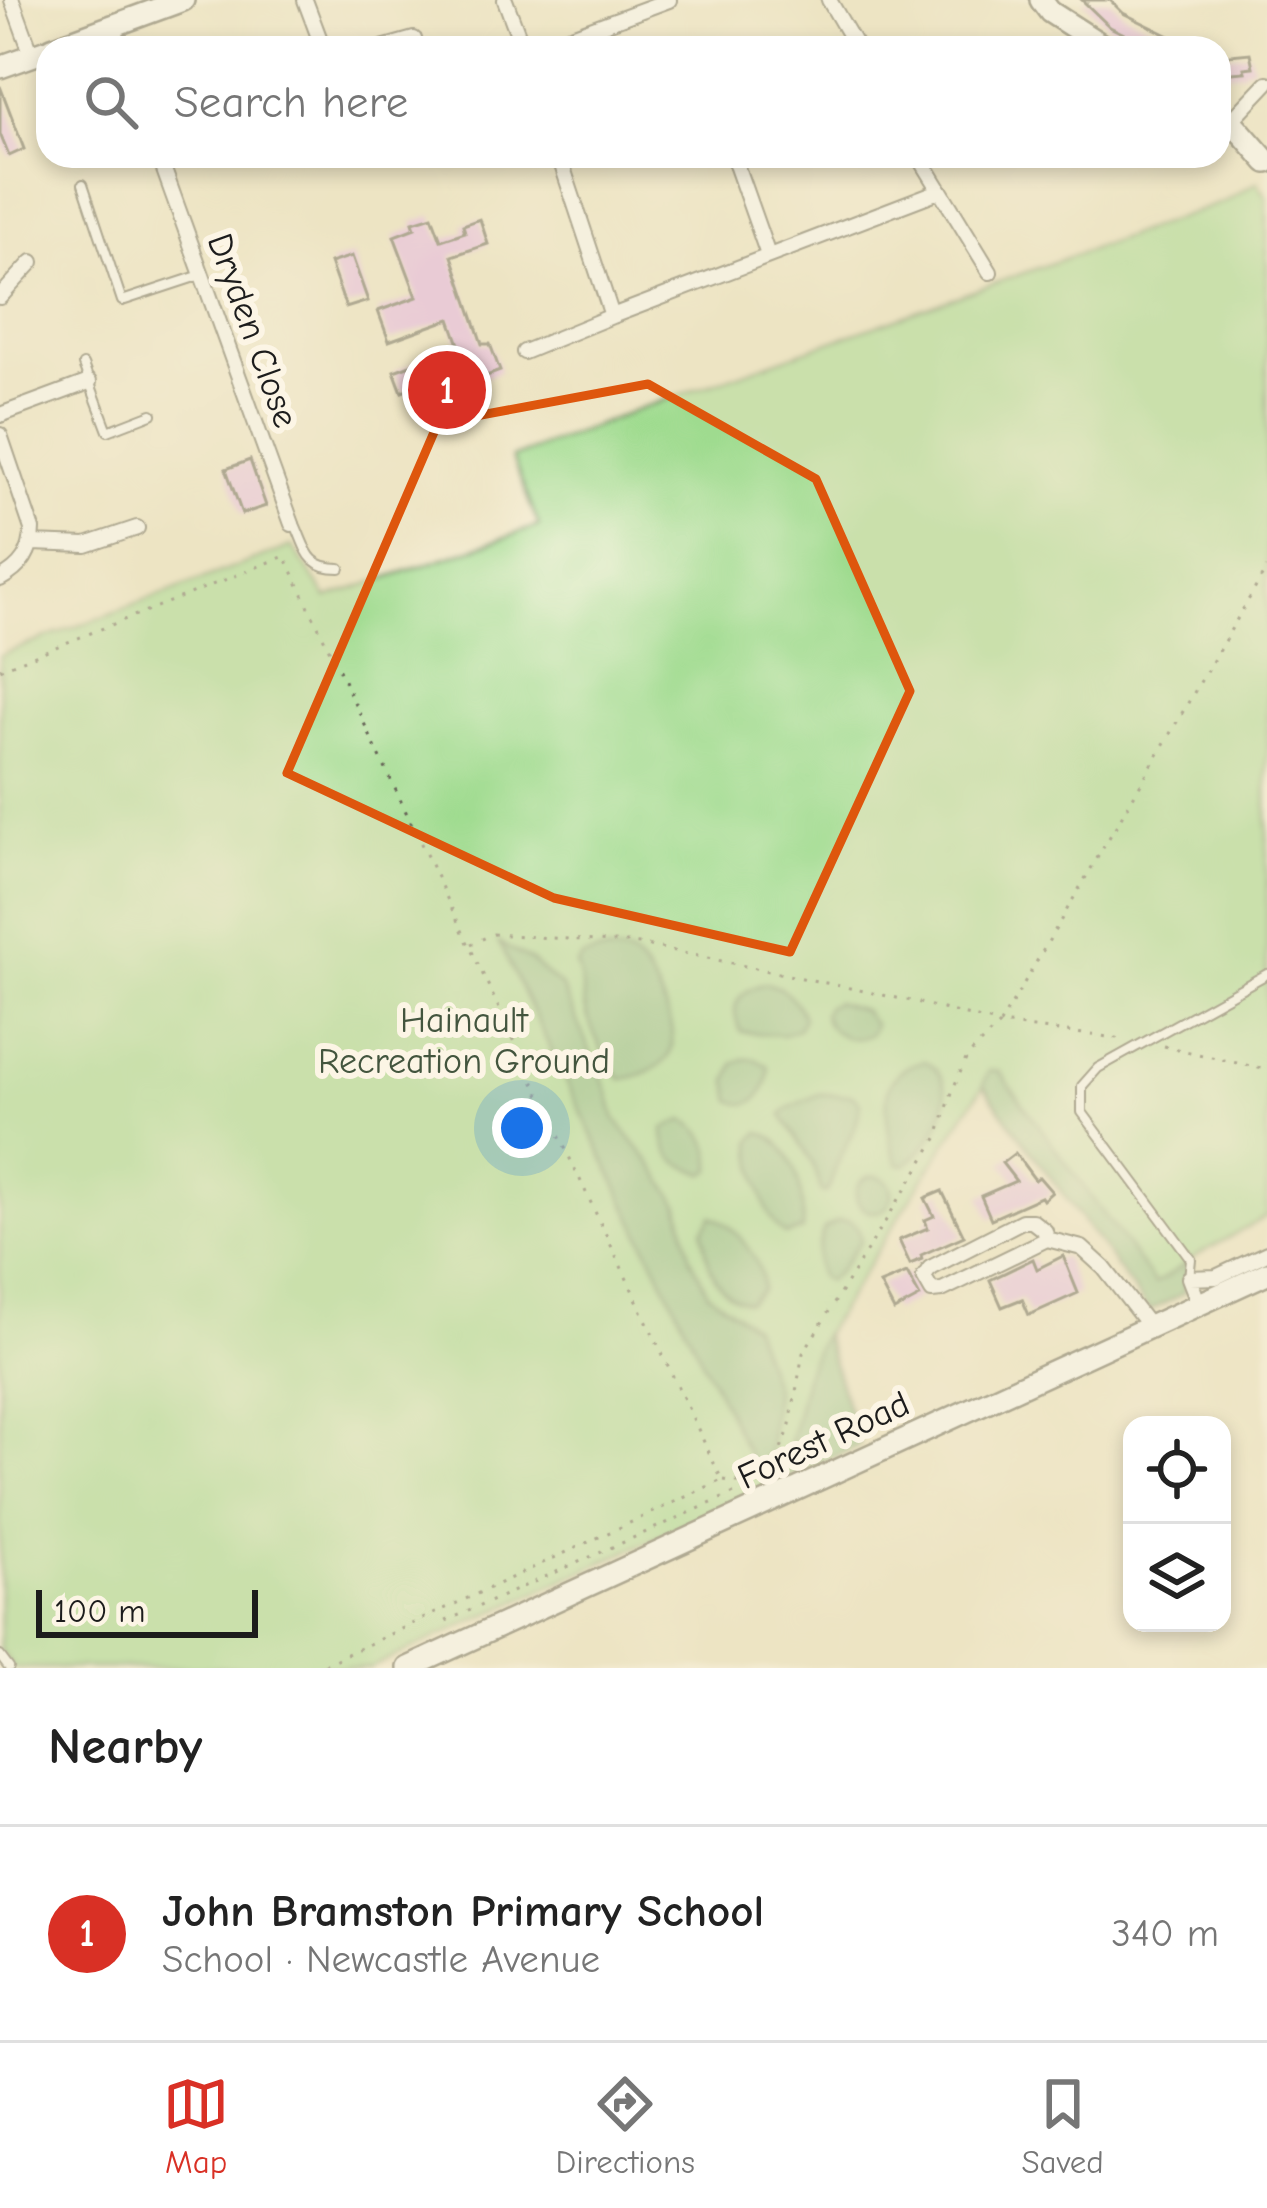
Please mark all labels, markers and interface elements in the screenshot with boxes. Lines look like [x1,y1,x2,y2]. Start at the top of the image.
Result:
search box [36,36,1231,168]
icon: search [78,69,144,135]
text: Search here [174,76,408,128]
street label: Dryden Close [199,228,307,433]
pin: 1 [408,345,486,435]
park label: Hainault Recreation Ground [318,1000,610,1082]
your location [492,1098,552,1158]
street label: Forest Road [731,1383,916,1498]
map controls [1123,1416,1231,1632]
button: locate [1123,1416,1231,1524]
button: layers [1123,1524,1231,1632]
scale bar [36,1584,258,1637]
text: 100 m [54,1592,146,1630]
text: Nearby [48,1717,202,1776]
text: John Bramston Primary School [162,1885,764,1937]
text: 1 [79,1911,95,1956]
text: 340 m [1111,1911,1219,1956]
text: School · Newcastle Avenue [162,1937,600,1982]
tab: Map [163,2071,229,2181]
tab: Directions [556,2071,695,2181]
tab: Saved [1021,2071,1104,2181]

